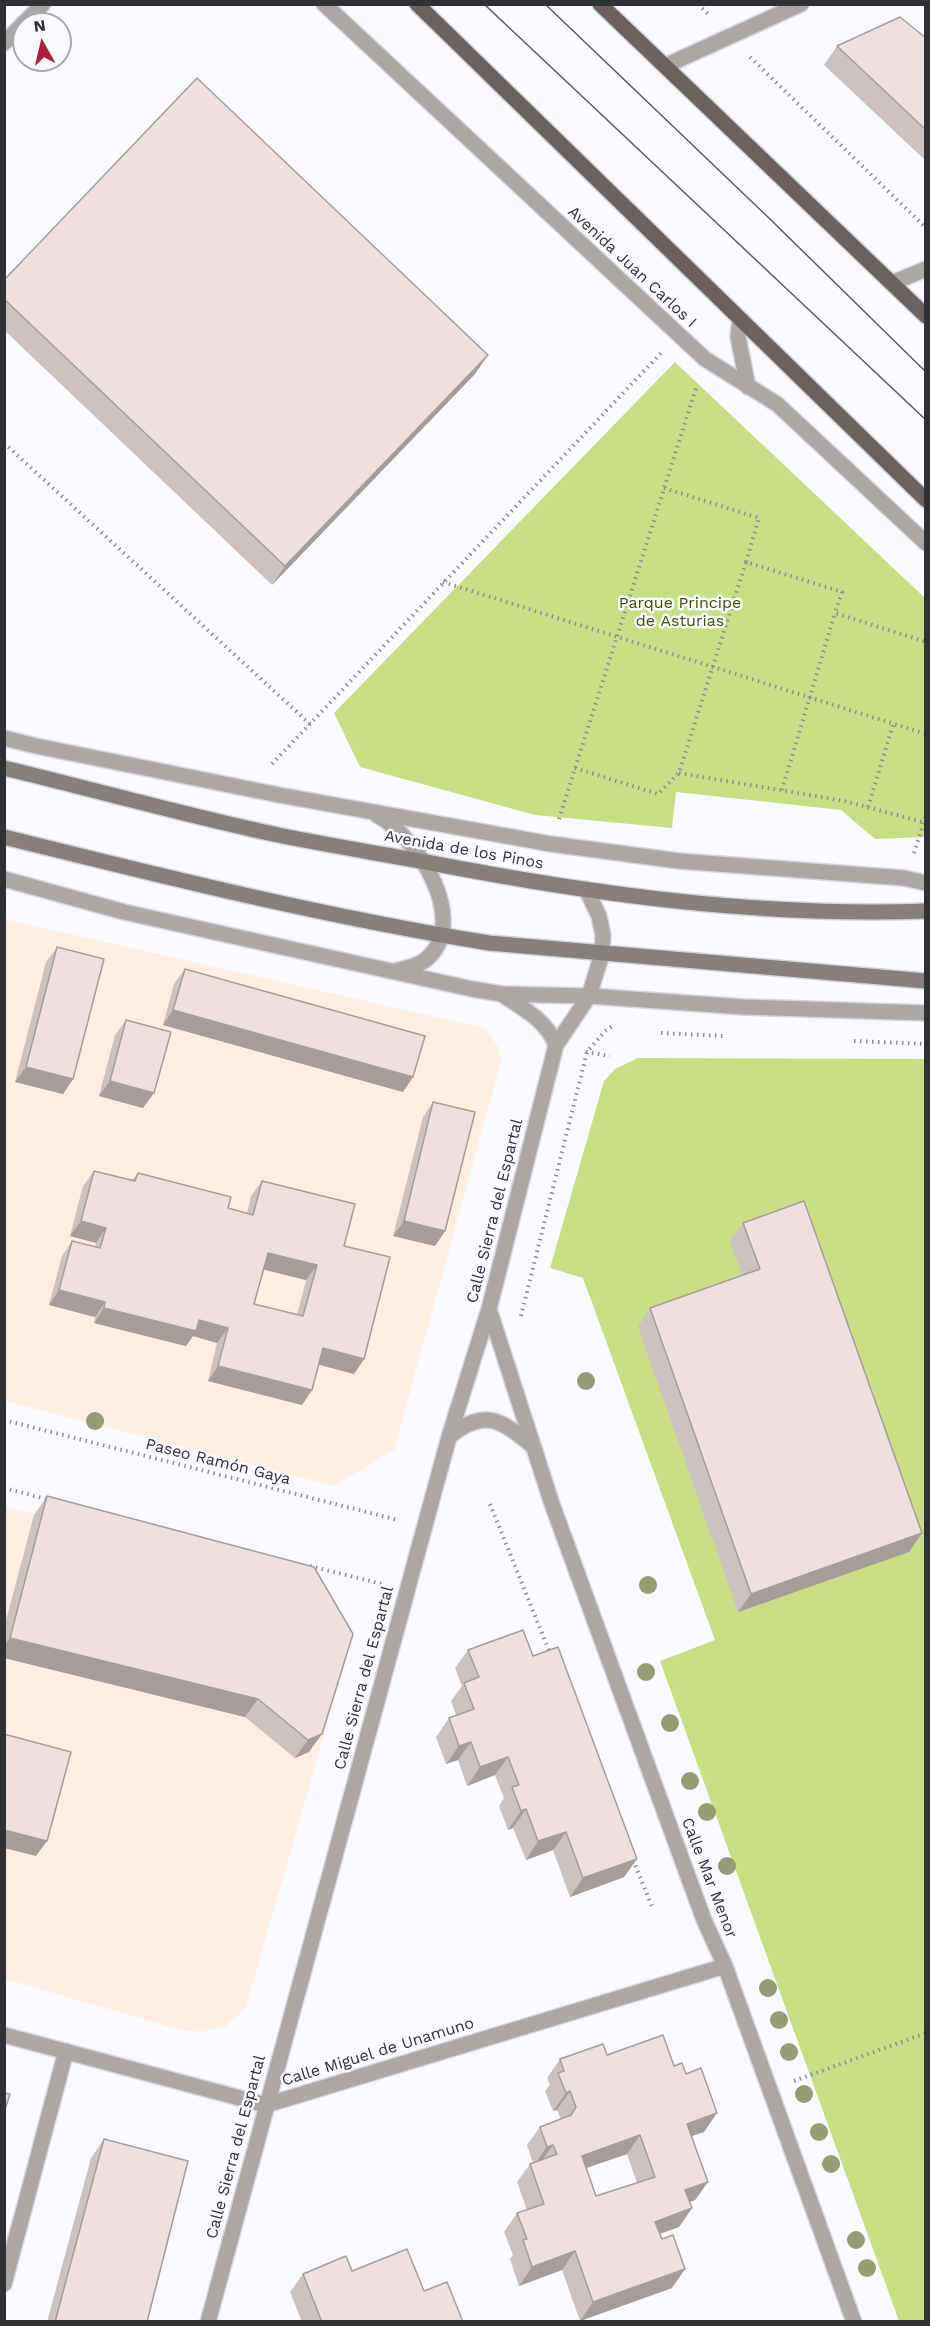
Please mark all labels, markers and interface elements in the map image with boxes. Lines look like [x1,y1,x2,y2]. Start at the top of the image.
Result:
north arrow [12,12,72,72]
text: N [33,15,47,36]
street label: Avenida Juan Carlos I [564,202,700,332]
park label: Parque Principe de Asturias [619,593,741,631]
street label: Avenida de los Pinos [383,827,545,873]
street label: Calle Sierra del Espartal [463,1117,527,1305]
street label: Paseo Ramón Gaya [144,1435,292,1489]
street label: Calle Sierra del Espartal [330,1584,398,1772]
street label: Calle Mar Menor [677,1815,741,1941]
street label: Calle Miguel de Unamuno [280,2014,476,2090]
street label: Calle Sierra del Espartal [202,2053,270,2241]

